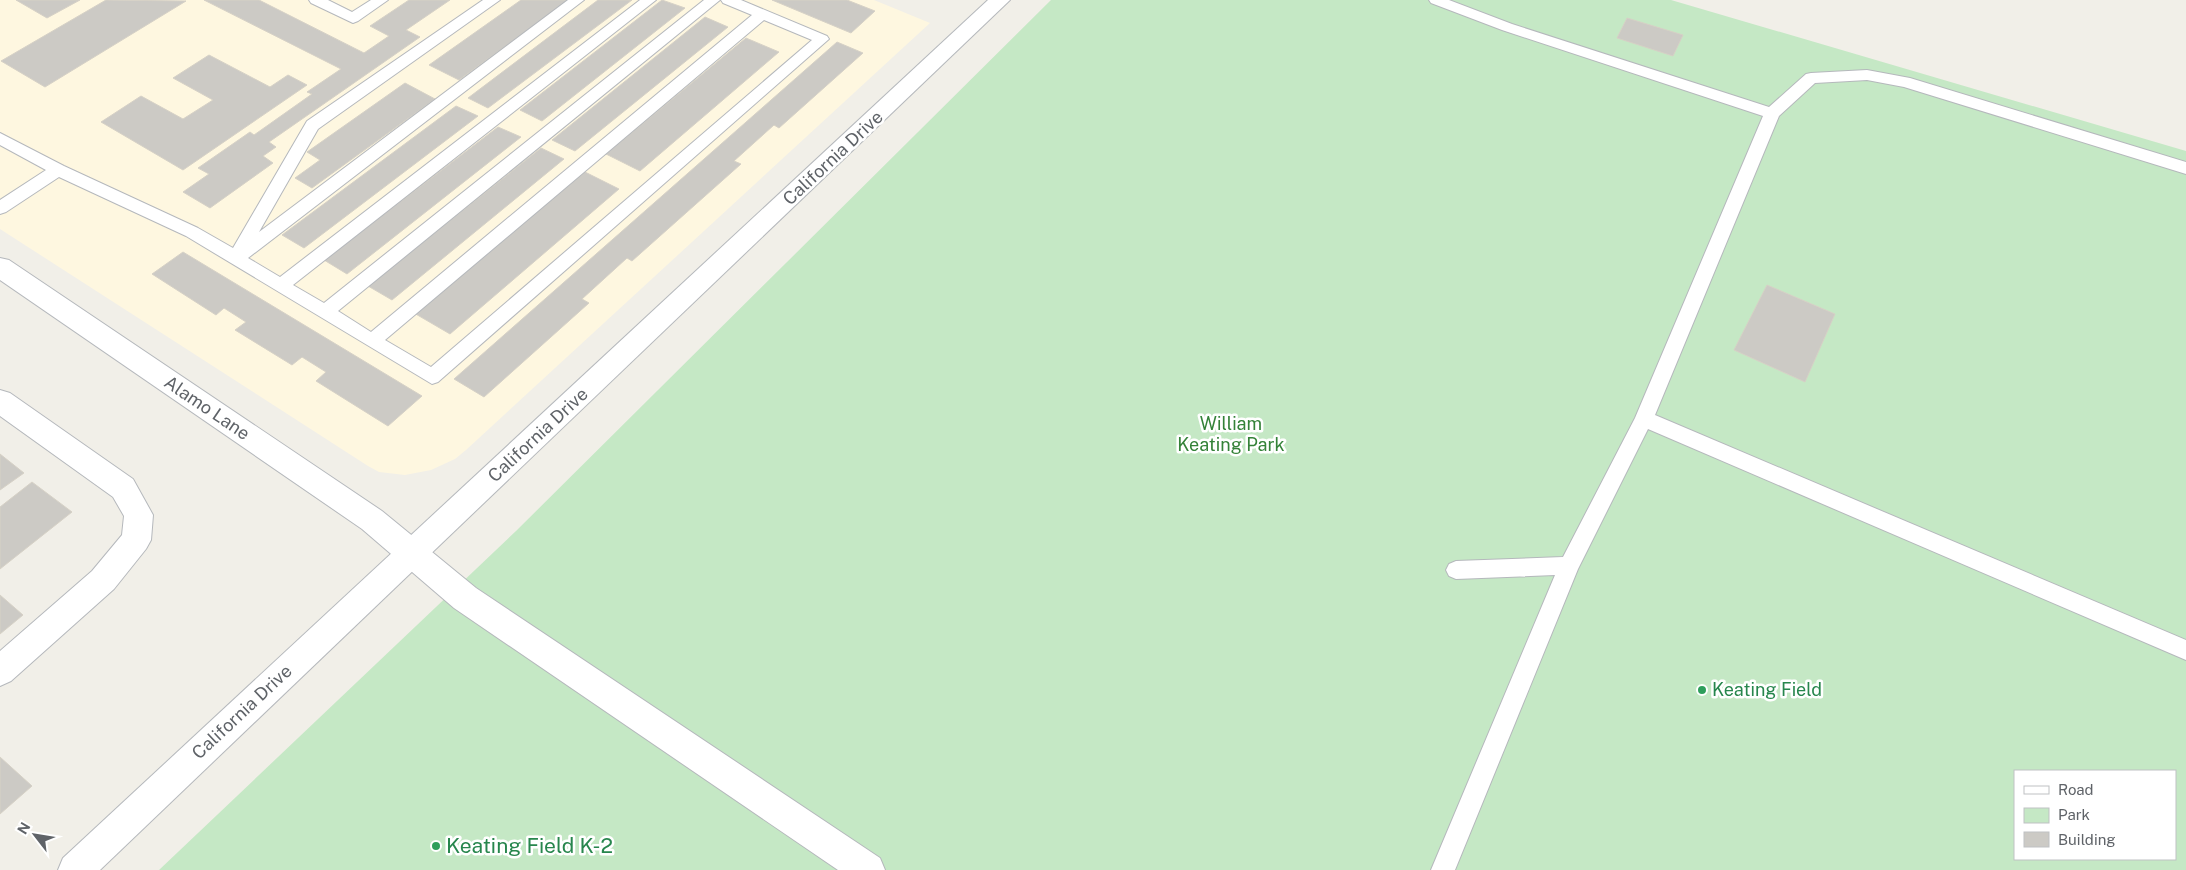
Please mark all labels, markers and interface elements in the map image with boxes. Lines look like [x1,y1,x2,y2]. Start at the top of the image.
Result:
street label: California Drive [779,106,887,209]
street label: Alamo Lane [160,371,254,444]
street label: California Drive [484,383,592,486]
park label: William Keating Park [1177,413,1285,455]
street label: California Drive [188,660,296,763]
place label: Keating Field [1712,679,1822,700]
marker: Keating Field [1696,684,1708,696]
legend [2014,770,2176,860]
text: Road [2058,781,2094,798]
text: Park [2058,806,2090,823]
north arrow [10,810,60,860]
text: N [14,819,34,837]
text: Building [2058,831,2116,848]
place label: Keating Field K-2 [446,833,613,858]
marker: Keating Field K-2 [430,840,442,852]

